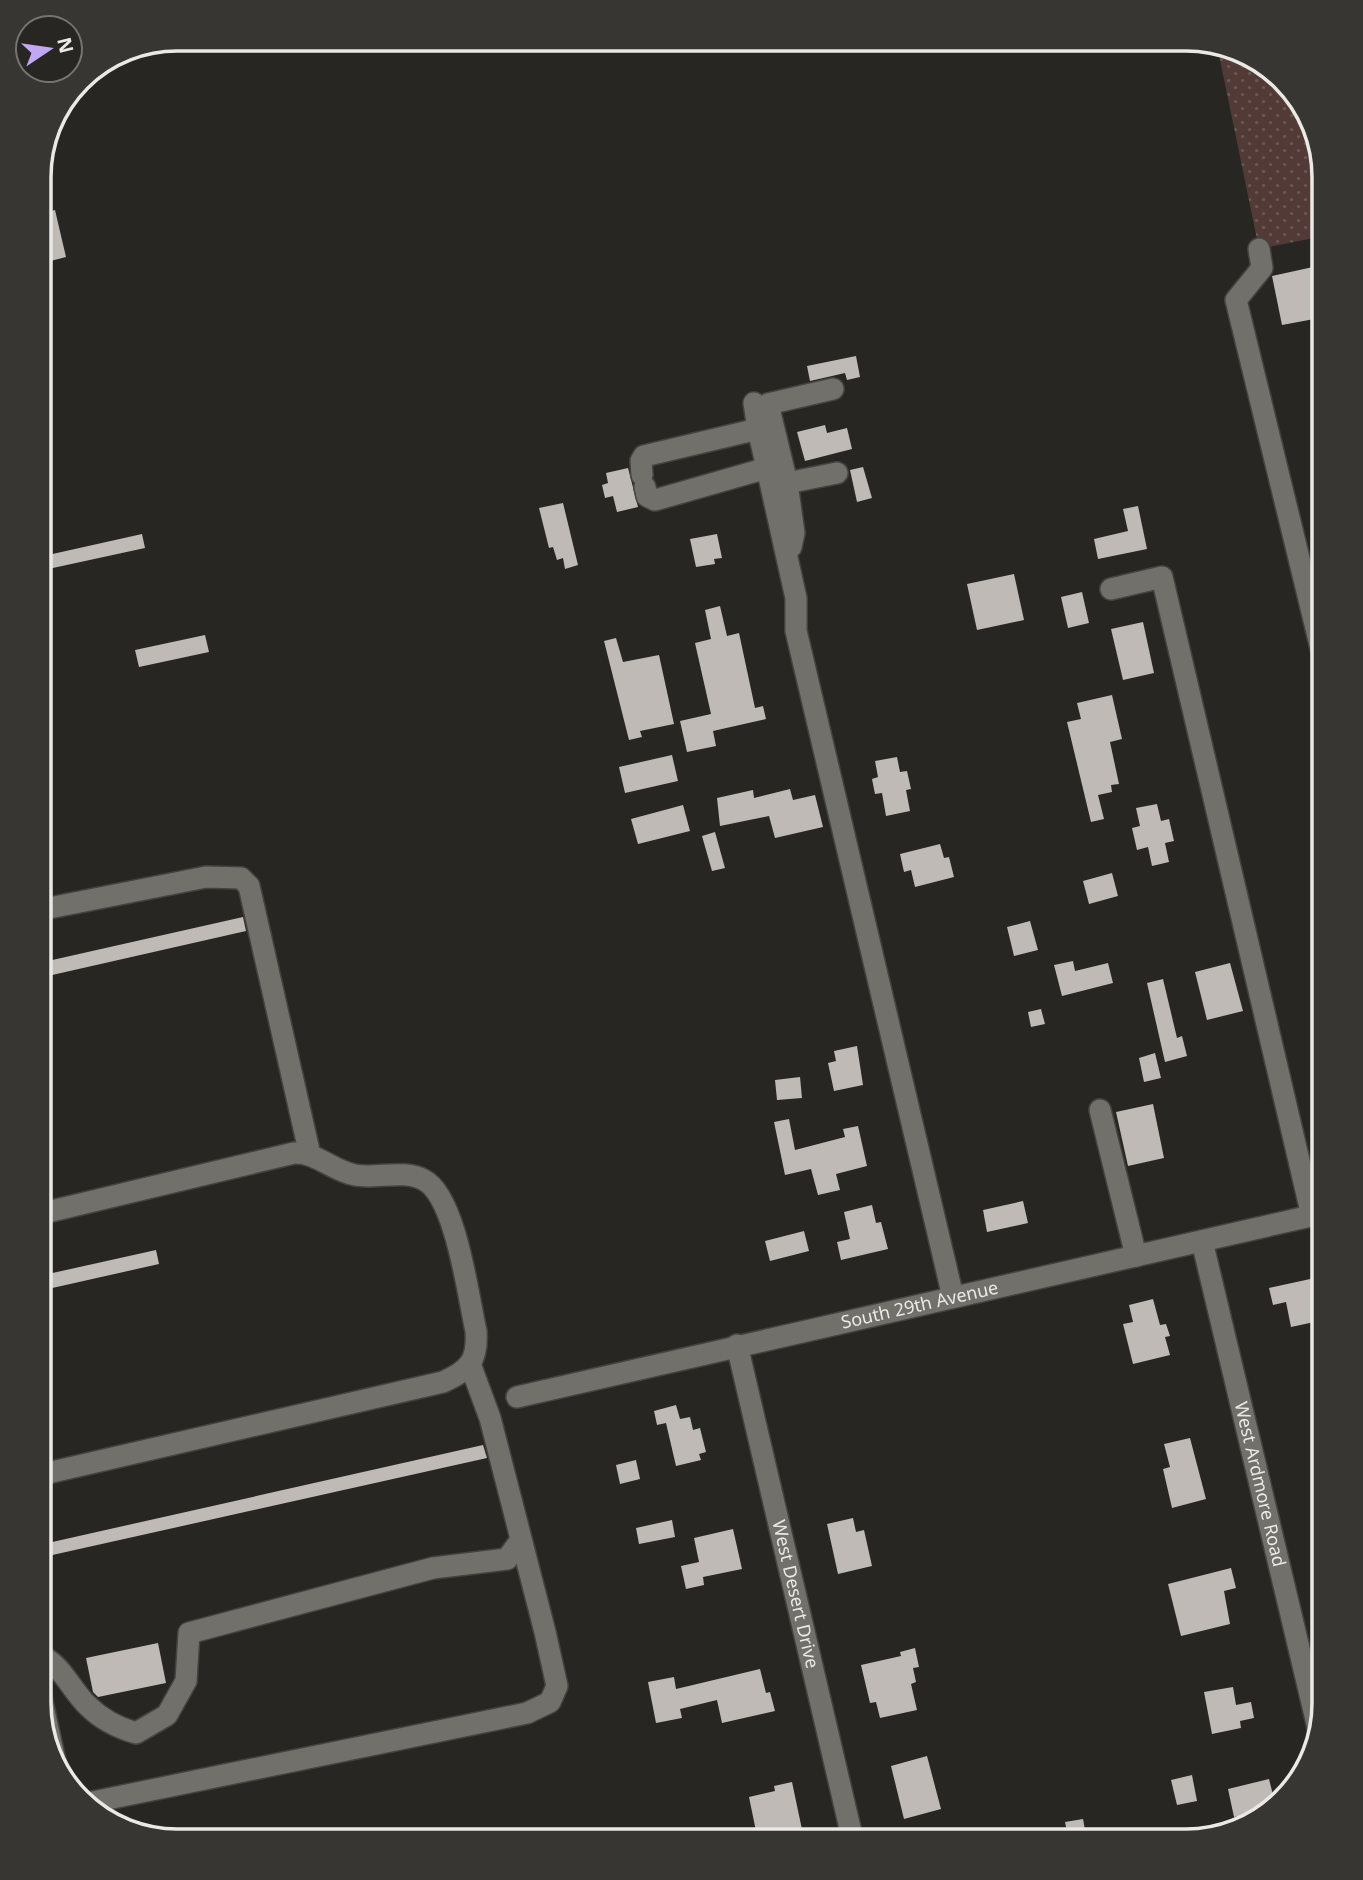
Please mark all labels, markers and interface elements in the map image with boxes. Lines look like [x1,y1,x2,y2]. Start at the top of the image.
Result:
north arrow [14,14,84,84]
text: N [51,35,80,56]
street label: South 29th Avenue [839,1275,1000,1334]
street label: West Ardmore Road [1230,1399,1292,1569]
street label: West Desert Drive [767,1518,825,1671]

